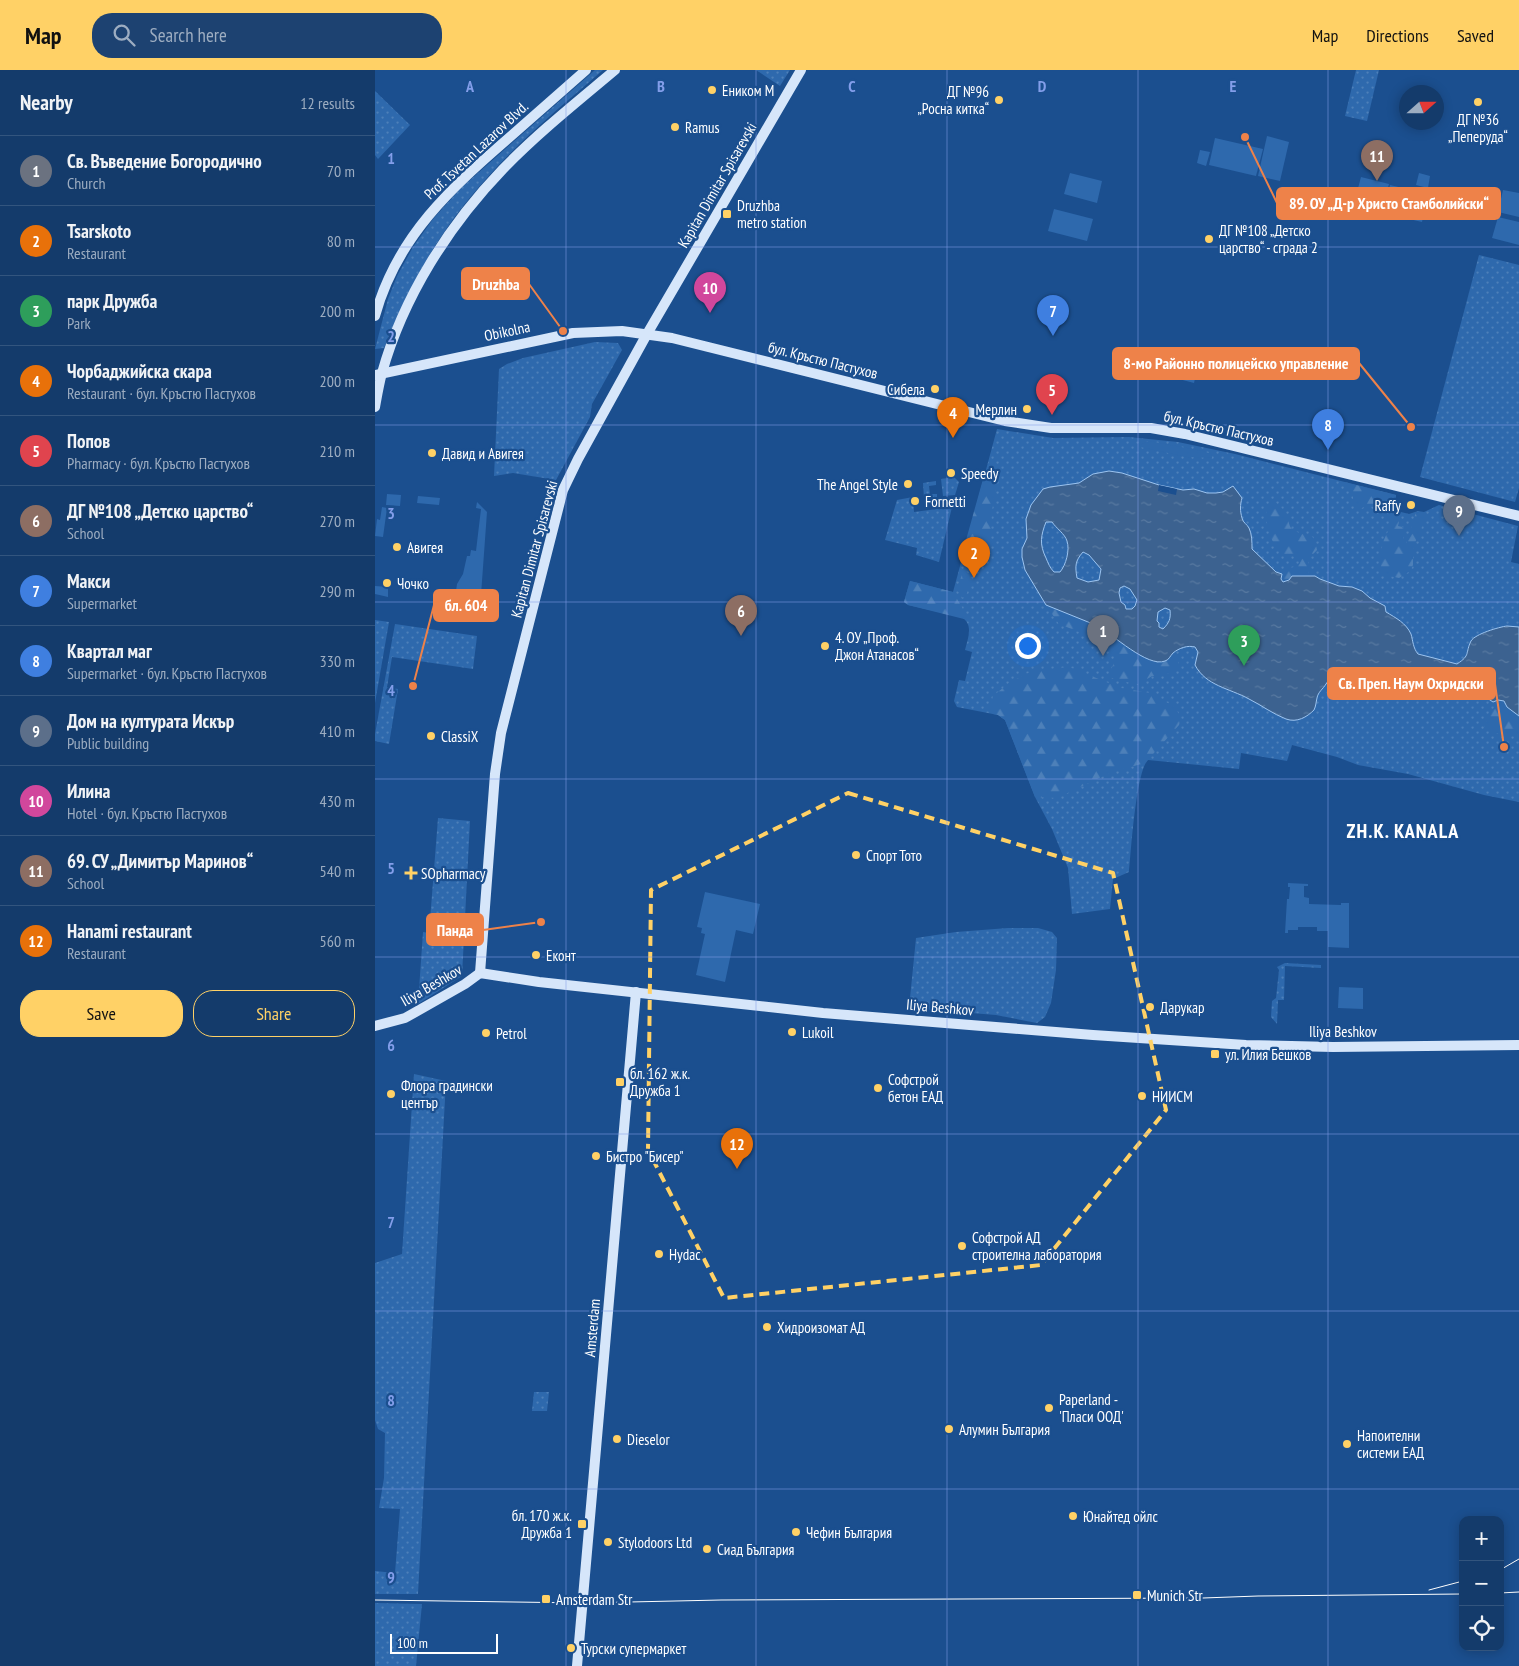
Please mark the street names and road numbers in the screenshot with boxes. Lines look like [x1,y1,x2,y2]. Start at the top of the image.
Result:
street label: Prof. Tsvetan Lazarov Blvd. [420,97,532,203]
street label: Kapitan Dimitar Spisarevski [673,119,761,251]
street label: Obikolna [482,317,532,345]
street label: бул. Кръстю Пастухов [766,337,880,383]
street label: бул. Кръстю Пастухов [1162,406,1276,450]
street label: Kapitan Dimitar Spisarevski [506,478,562,620]
street label: Iliya Beshkov [397,960,465,1010]
street label: Iliya Beshkov [905,995,975,1019]
street label: Iliya Beshkov [1309,1022,1377,1041]
street label: Amsterdam [580,1298,604,1358]

